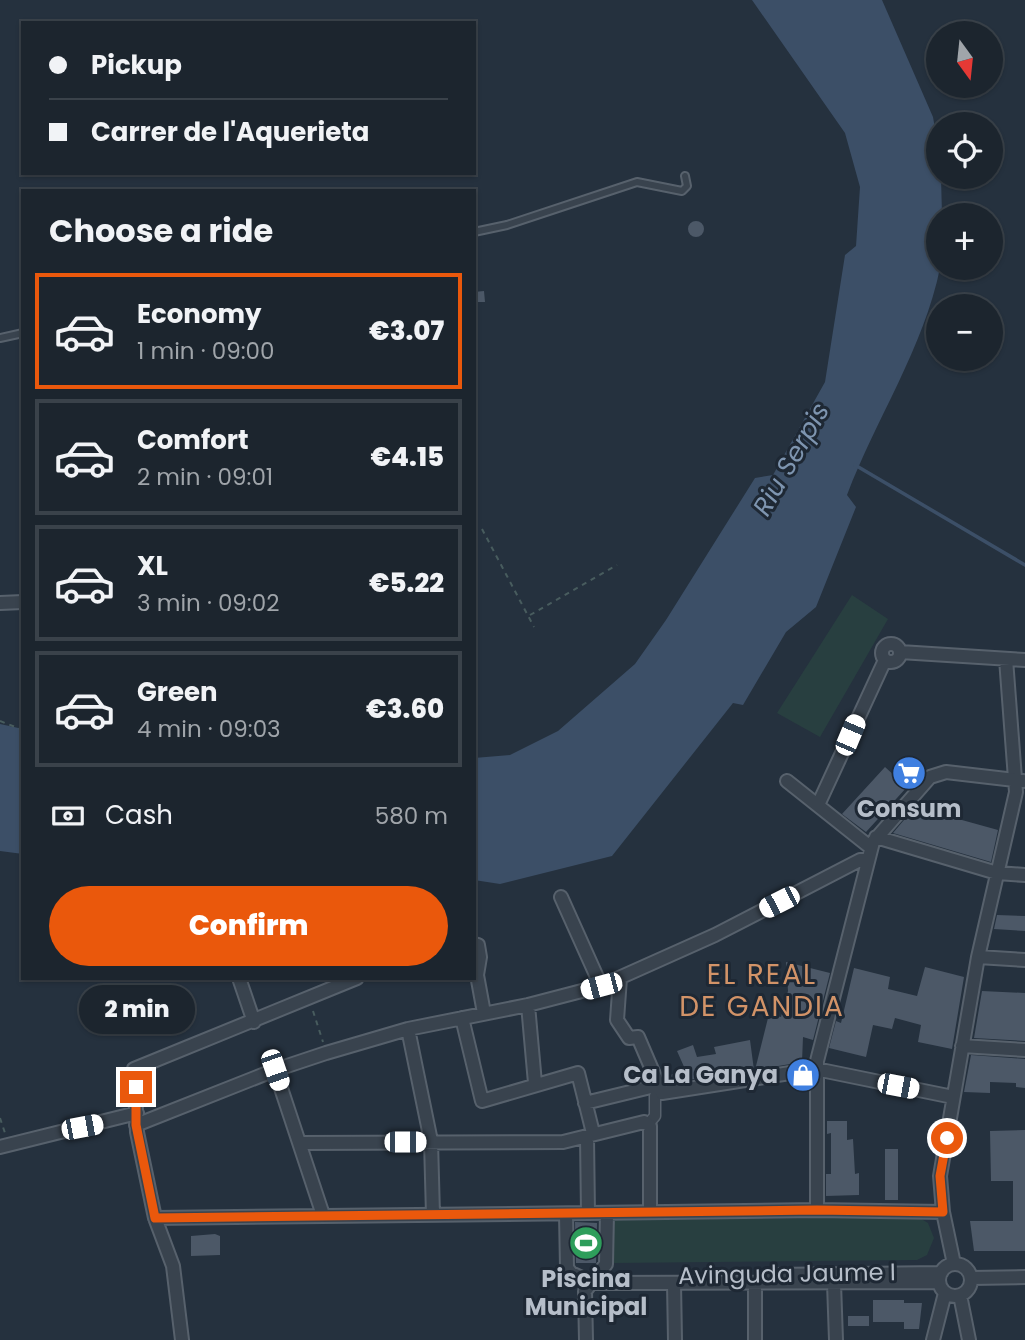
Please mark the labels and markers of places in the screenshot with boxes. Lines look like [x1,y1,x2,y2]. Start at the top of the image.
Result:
supermarket icon: Consum [890,754,928,792]
place label: Consum [857,792,961,825]
shop icon: Ca La Ganya [784,1056,822,1094]
place label: Ca La Ganya [623,1058,778,1091]
sports icon: Piscina Municipal [567,1224,605,1262]
place label: Piscina Municipal [525,1262,647,1323]

